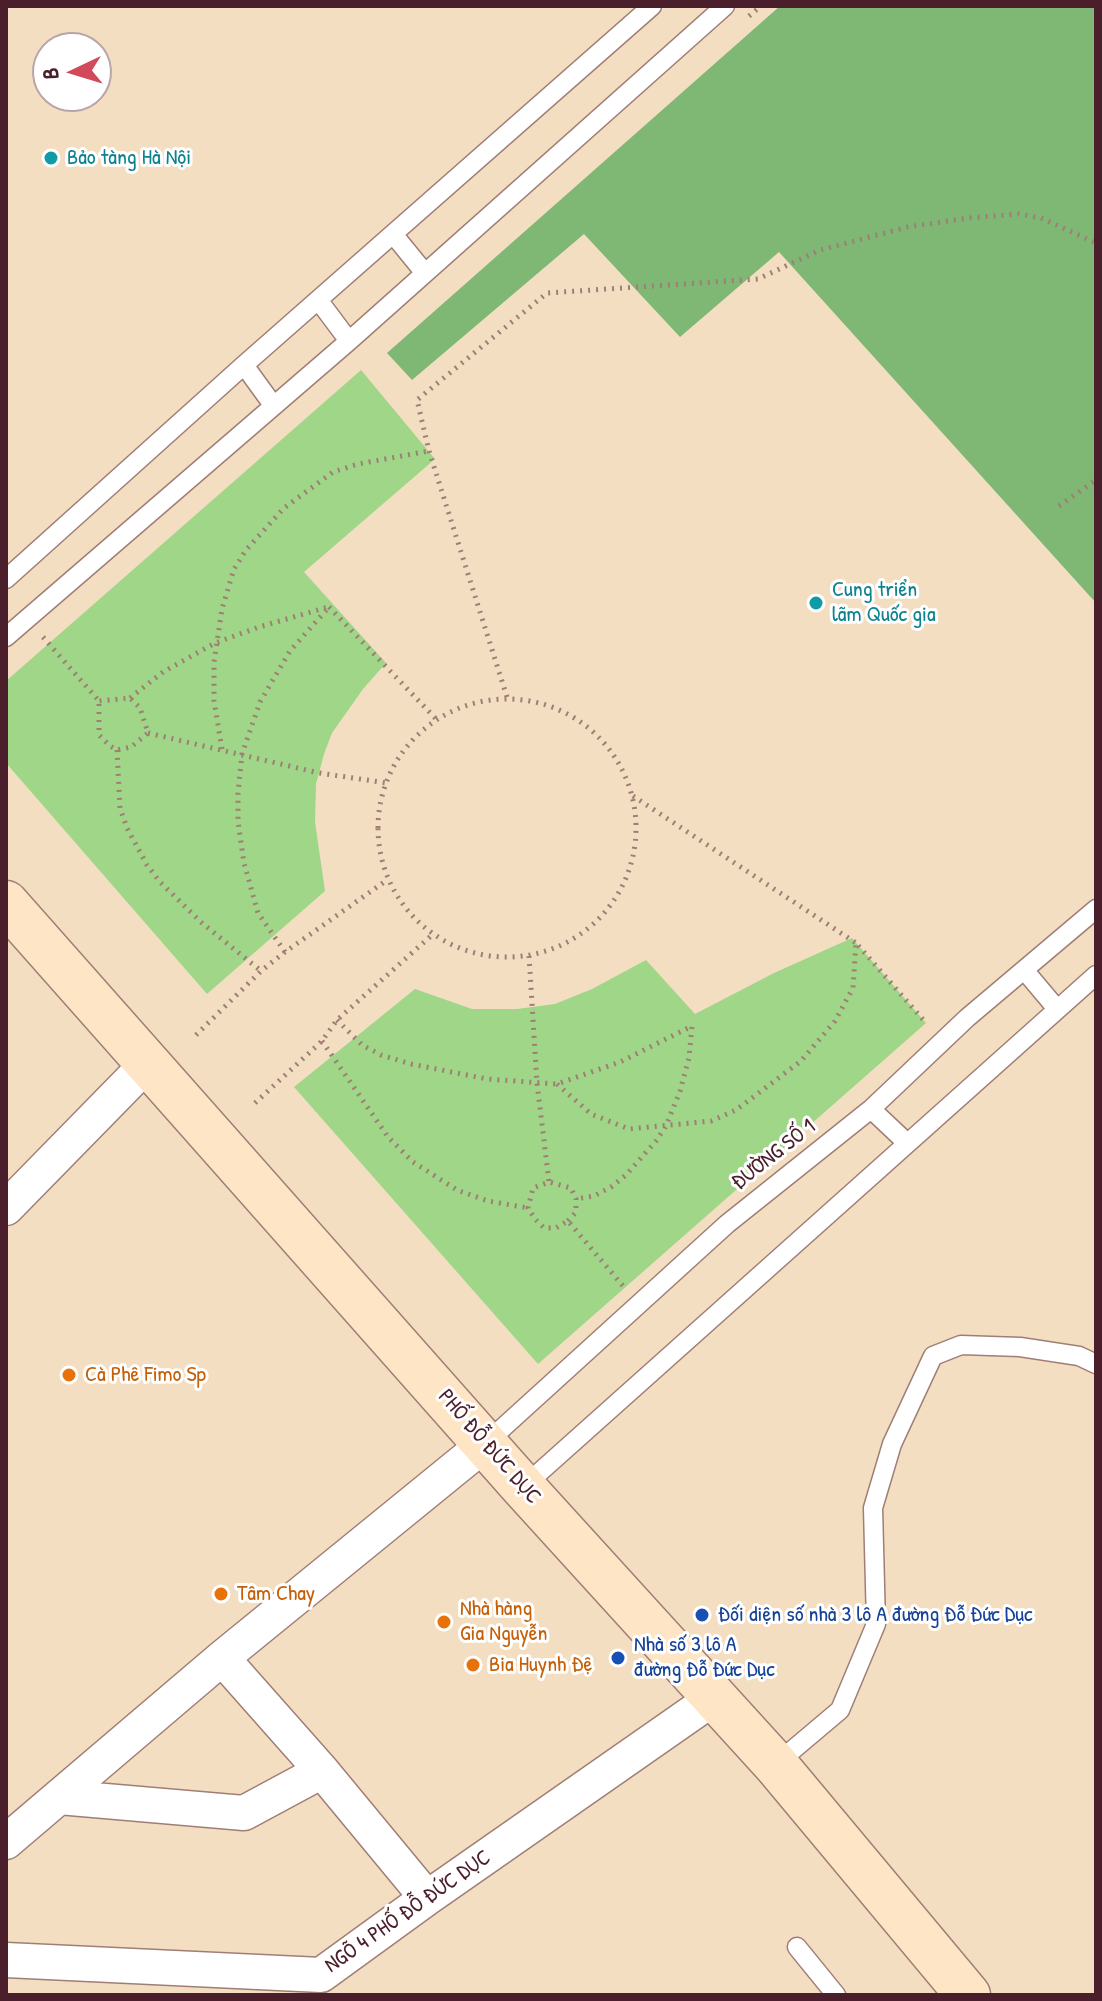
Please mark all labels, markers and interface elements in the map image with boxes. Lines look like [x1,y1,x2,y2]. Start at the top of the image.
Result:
north arrow [32,32,112,112]
text: B [35,67,65,80]
place label: Bảo tàng Hà Nội [67,145,191,171]
marker: Bảo tàng Hà Nội [42,149,60,167]
place label: Cung triển lãm Quốc gia [832,577,936,628]
marker: Cung triển lãm Quốc gia [807,594,825,612]
street label: ĐƯỜNG SỐ 1 [727,1114,821,1196]
place label: Cà Phê Fimo Sp [85,1362,206,1388]
marker: Cà Phê Fimo Sp [60,1366,78,1384]
street label: PHỐ ĐỖ ĐỨC DỤC [432,1384,546,1510]
place label: Tâm Chay [237,1581,315,1607]
marker: Tâm Chay [212,1585,230,1603]
place label: Nhà hàng Gia Nguyễn [460,1596,547,1648]
place label: Đối diện số nhà 3 lô A đường Đỗ Đức Dục [718,1602,1033,1628]
marker: Đối diện số nhà 3 lô A đường Đỗ Đức Dục [693,1606,711,1624]
marker: Nhà hàng Gia Nguyễn [435,1613,453,1631]
place label: Nhà số 3 lô A đường Đỗ Đức Dục [634,1632,775,1684]
marker: Nhà số 3 lô A đường Đỗ Đức Dục [609,1649,627,1667]
place label: Bia Huynh Đệ [489,1652,592,1678]
marker: Bia Huynh Đệ [464,1656,482,1674]
street label: NGÕ 4 PHỐ ĐỖ ĐỨC DỤC [320,1845,496,1979]

